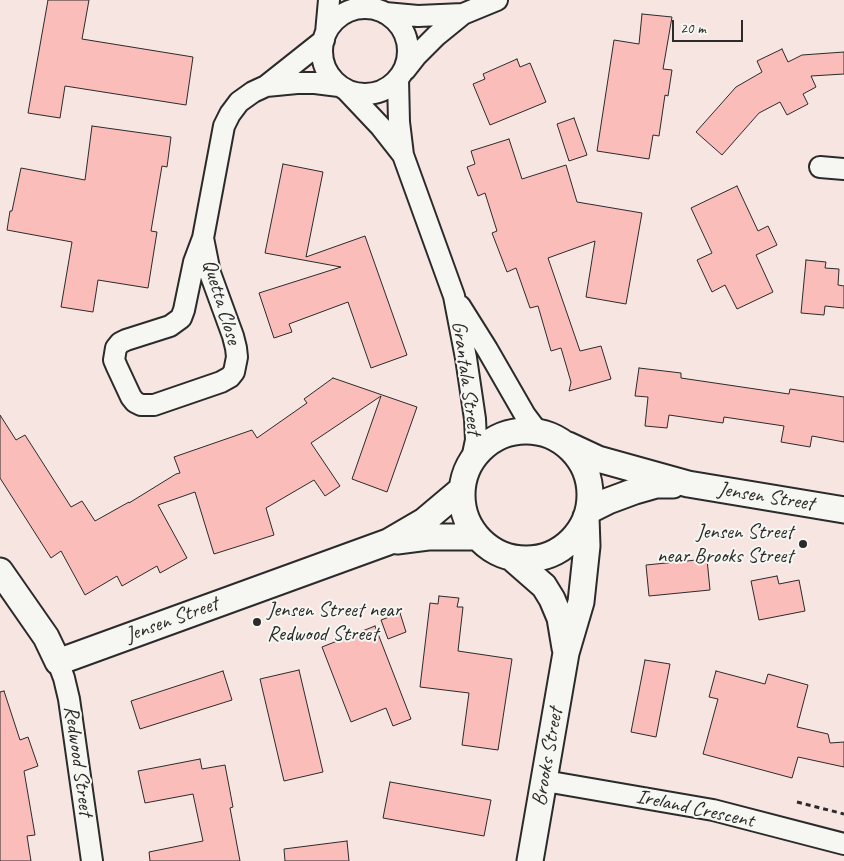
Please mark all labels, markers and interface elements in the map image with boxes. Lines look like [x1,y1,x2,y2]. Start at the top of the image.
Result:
scale bar [674,10,745,42]
text: 20 m [680,19,706,38]
street label: Quetta Close [196,256,246,348]
street label: Grantala Street [446,319,486,437]
street label: Jensen Street [716,477,816,517]
place label: Jensen Street near Brooks Street [657,519,793,569]
marker: Jensen Street near Brooks Street [797,538,809,550]
street label: Jensen Street [122,592,222,648]
place label: Jensen Street near Redwood Street [267,597,401,647]
marker: Jensen Street near Redwood Street [251,616,263,628]
street label: Redwood Street [58,704,98,818]
street label: Brooks Street [527,706,569,808]
street label: Ireland Crescent [634,784,756,834]

